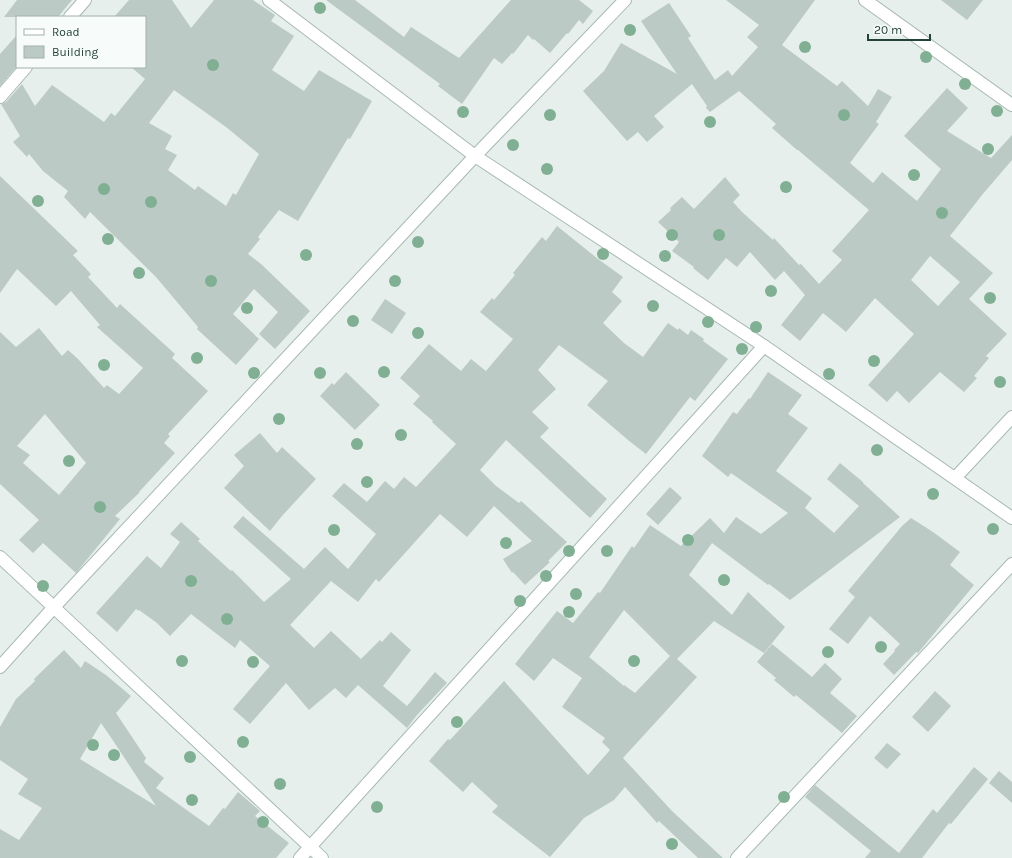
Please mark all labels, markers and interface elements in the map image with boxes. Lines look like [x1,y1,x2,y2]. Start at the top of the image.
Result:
legend [16,16,146,68]
scale bar [868,16,930,42]
text: 20 m [874,23,902,37]
text: Road [52,25,80,39]
text: Building [52,45,99,59]

